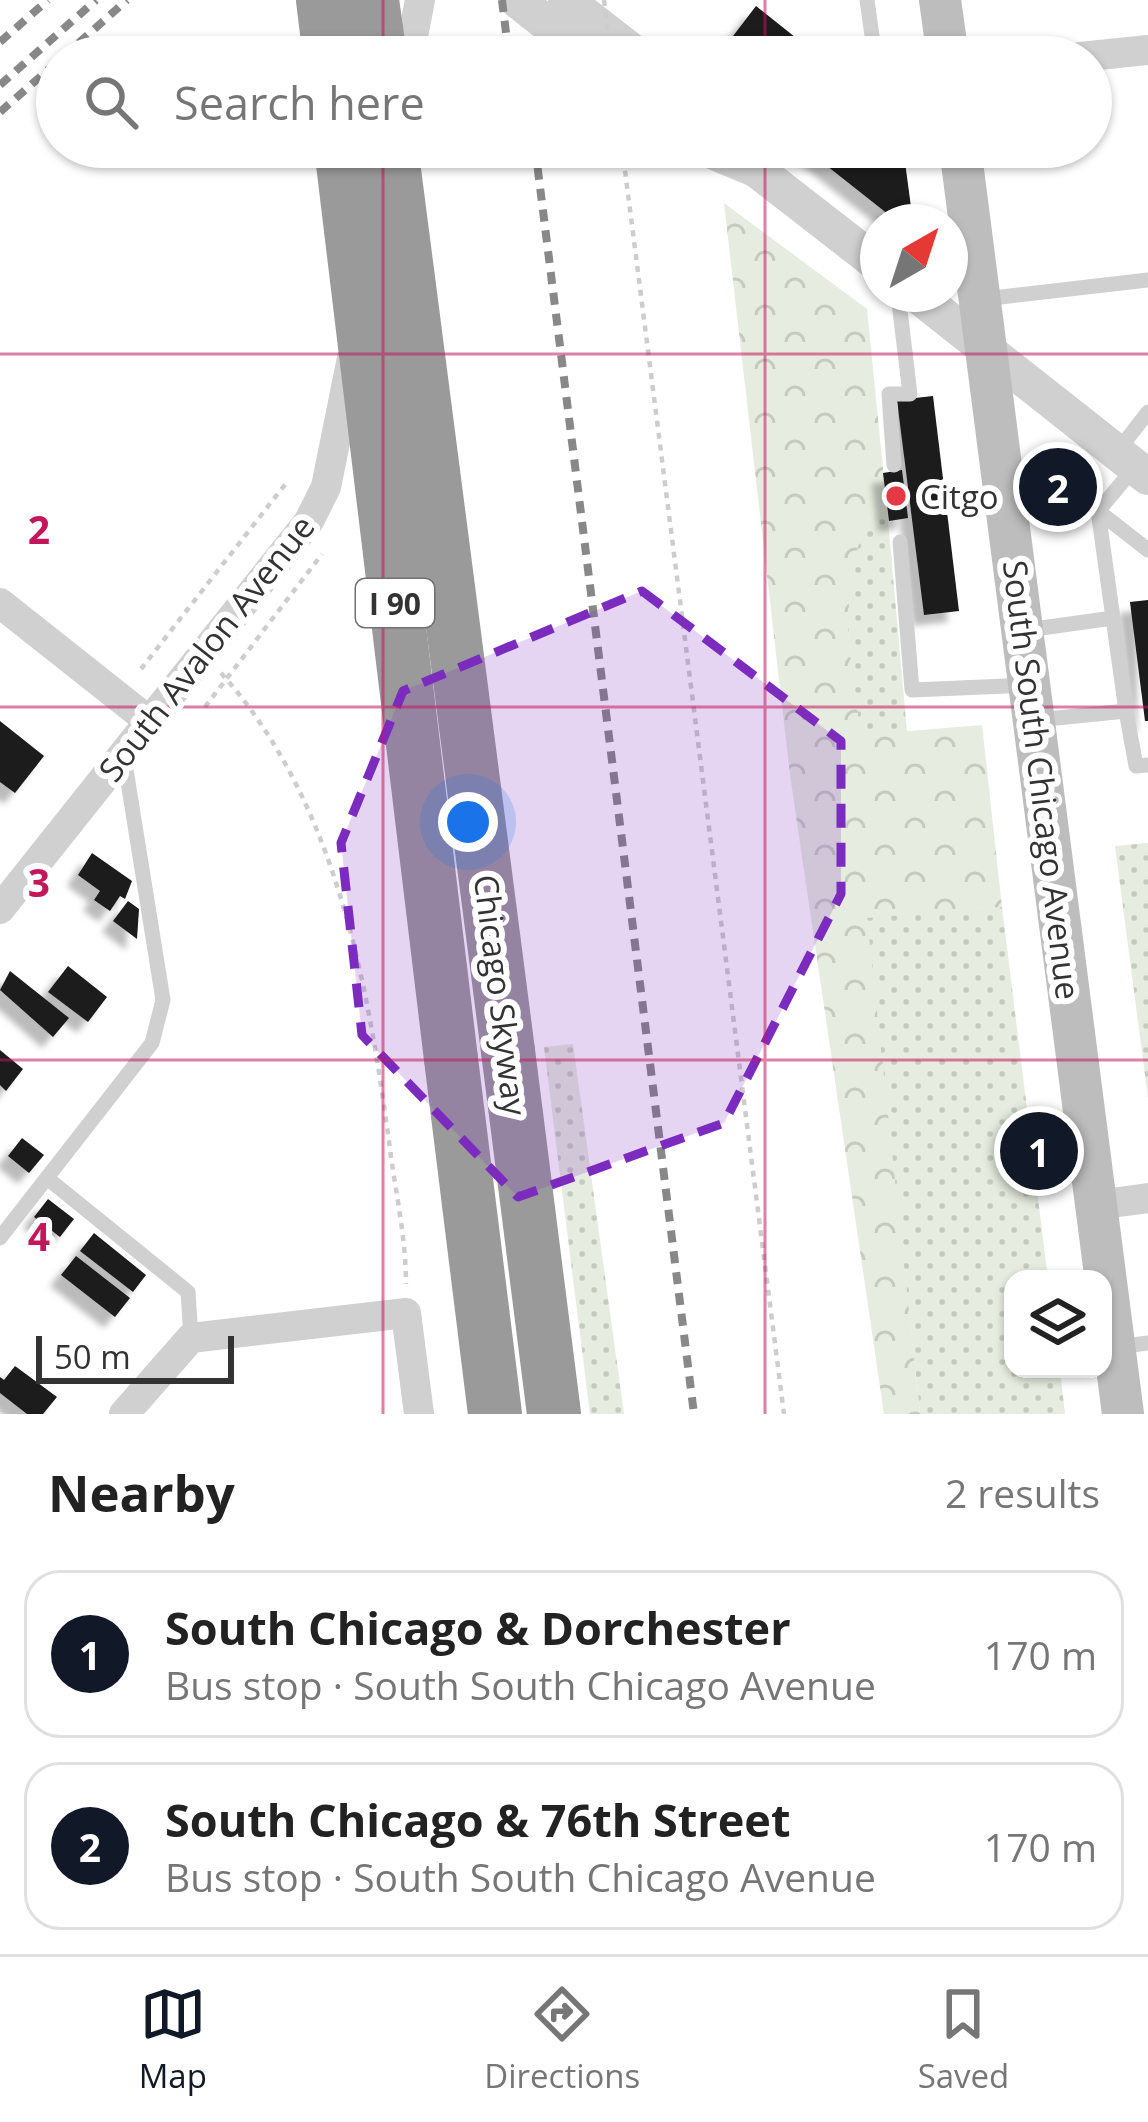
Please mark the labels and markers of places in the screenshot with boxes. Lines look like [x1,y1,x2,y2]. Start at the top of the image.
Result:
pin: 2 [1019,442,1097,532]
place label: Citgo [920,474,999,519]
marker: Citgo [883,483,909,509]
pin: 1 [1000,1106,1078,1196]

